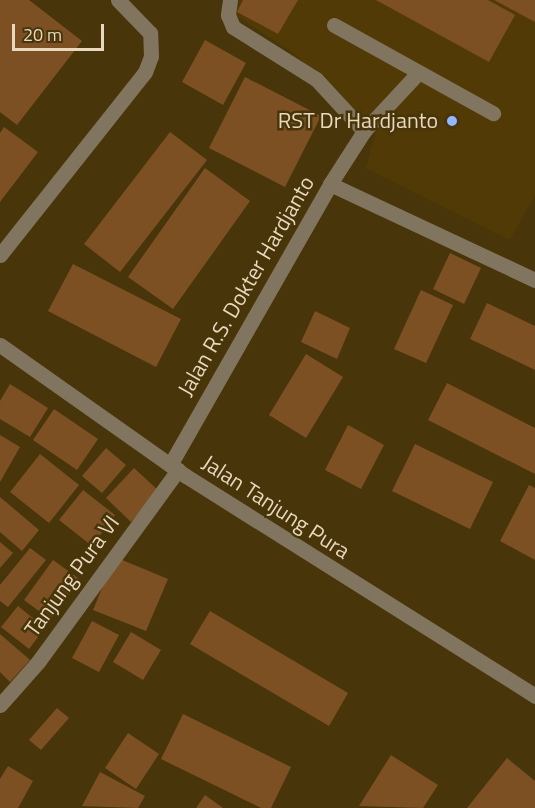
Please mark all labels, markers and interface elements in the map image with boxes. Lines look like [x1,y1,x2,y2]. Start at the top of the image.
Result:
scale bar [15,12,106,50]
text: 20 m [23,21,62,48]
place label: RST Dr Hardjanto [278,108,438,134]
marker: RST Dr Hardjanto [443,112,461,130]
street label: Jalan R.S. Dokter Hardjanto [172,171,320,401]
street label: Jalan Tanjung Pura [197,450,355,564]
street label: Tanjung Pura VI [19,510,125,642]

